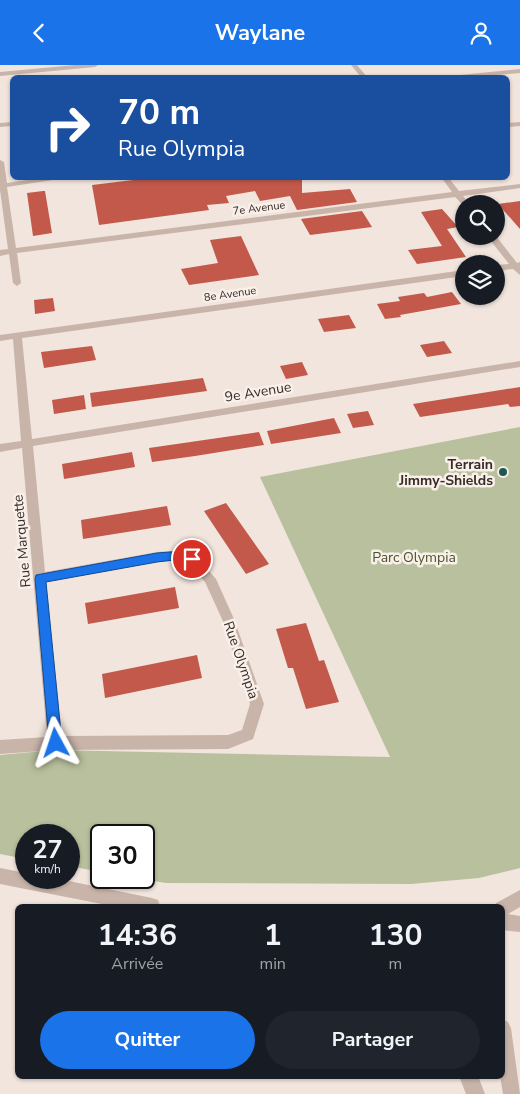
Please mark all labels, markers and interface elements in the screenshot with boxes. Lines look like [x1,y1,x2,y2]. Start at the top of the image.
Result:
text: Waylane [215,18,305,48]
icon: back [25,19,53,47]
icon: person [467,19,495,47]
text: 70 m [118,89,200,136]
icon: right [35,95,100,160]
text: Rue Olympia [118,134,245,164]
map controls [455,195,505,305]
button: search [455,195,505,245]
street label: 7e Avenue [232,197,286,219]
button: layers [455,255,505,305]
street label: 8e Avenue [203,283,257,305]
street label: 9e Avenue [223,377,293,407]
place label: Terrain Jimmy-Shields [398,455,493,490]
marker: Terrain Jimmy-Shields [497,466,509,478]
street label: Rue Marquette [8,494,36,588]
pin [171,538,213,580]
icon: arrive [178,545,206,573]
park label: Parc Olympia [372,548,456,567]
street label: Rue Olympia [219,619,263,701]
position arrow [29,716,81,768]
speed limit sign: 30 [90,824,155,889]
text: 27 [32,833,63,867]
text: km/h [34,861,61,877]
text: 14:36 [98,915,177,956]
text: 1 [264,915,282,956]
text: 130 [368,915,422,956]
text: Arrivée [111,953,163,975]
text: min [259,953,286,975]
text: m [389,953,402,975]
button: Quitter [40,1011,255,1069]
button: Partager [265,1011,480,1069]

